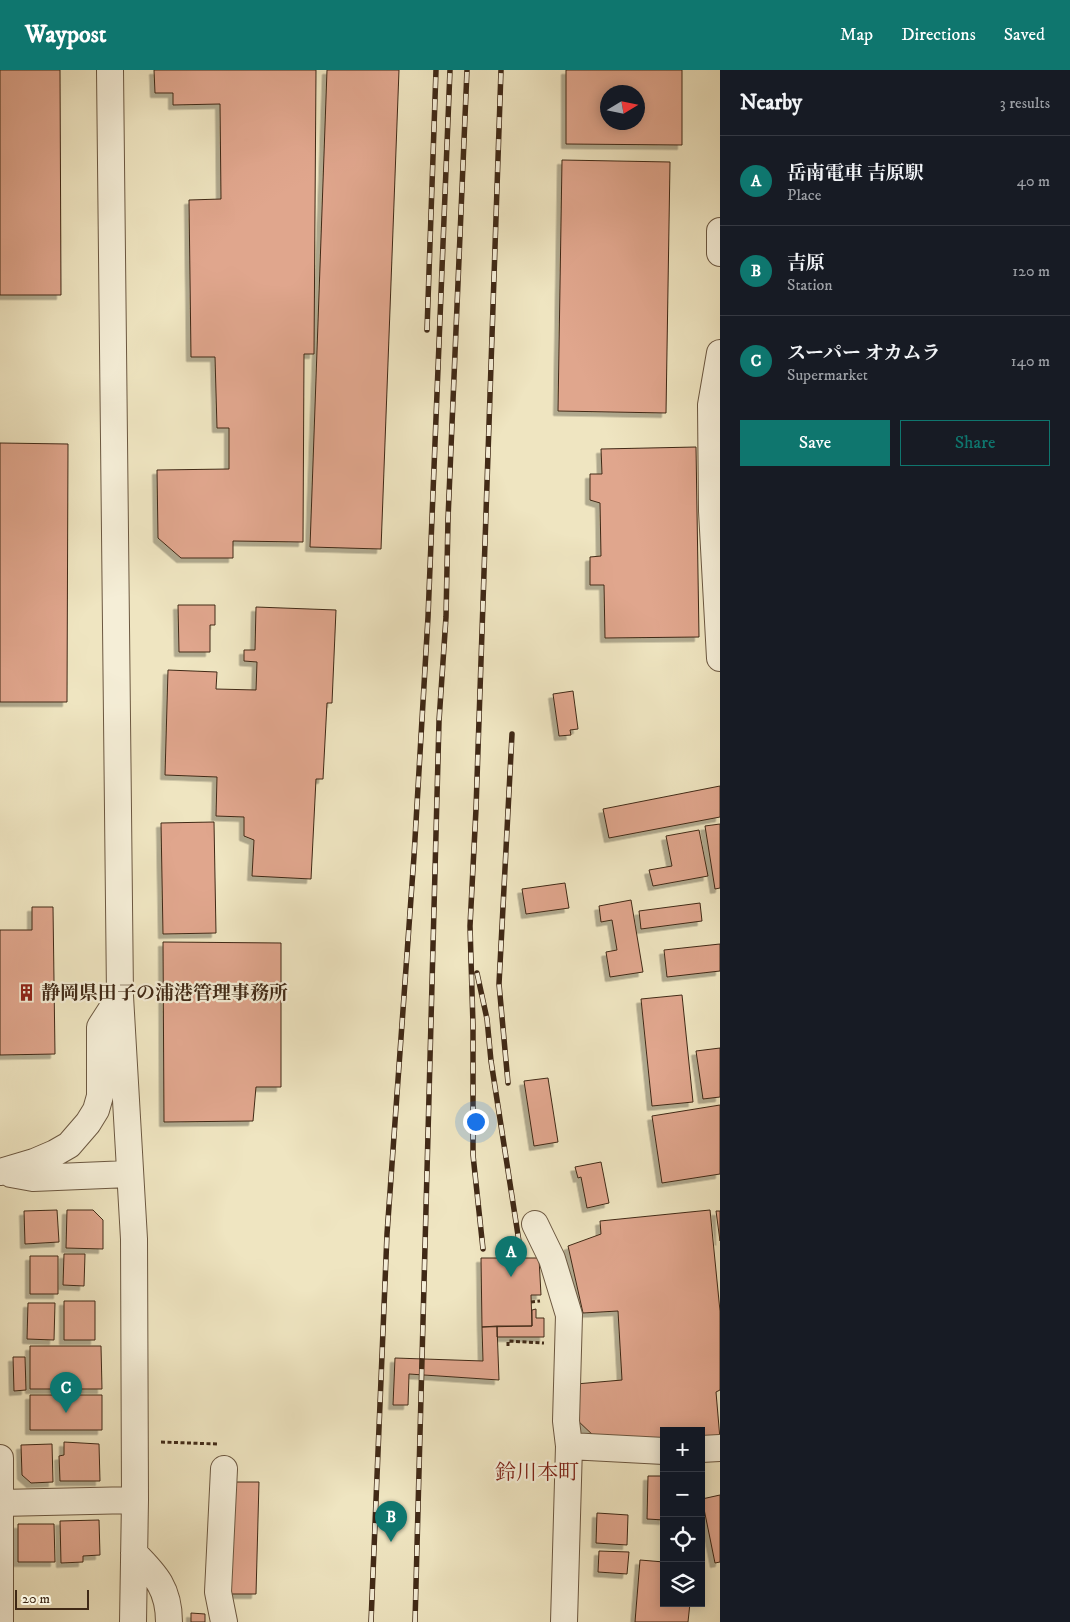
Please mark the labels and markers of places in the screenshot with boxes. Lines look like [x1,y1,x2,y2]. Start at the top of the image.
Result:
building icon: 静岡県田子の浦港管理事務所 [17,982,37,1002]
place label: 静岡県田子の浦港管理事務所 [41,982,288,1005]
pin: A [495,1236,527,1277]
pin: C [50,1372,82,1413]
pin: B [375,1501,407,1542]

